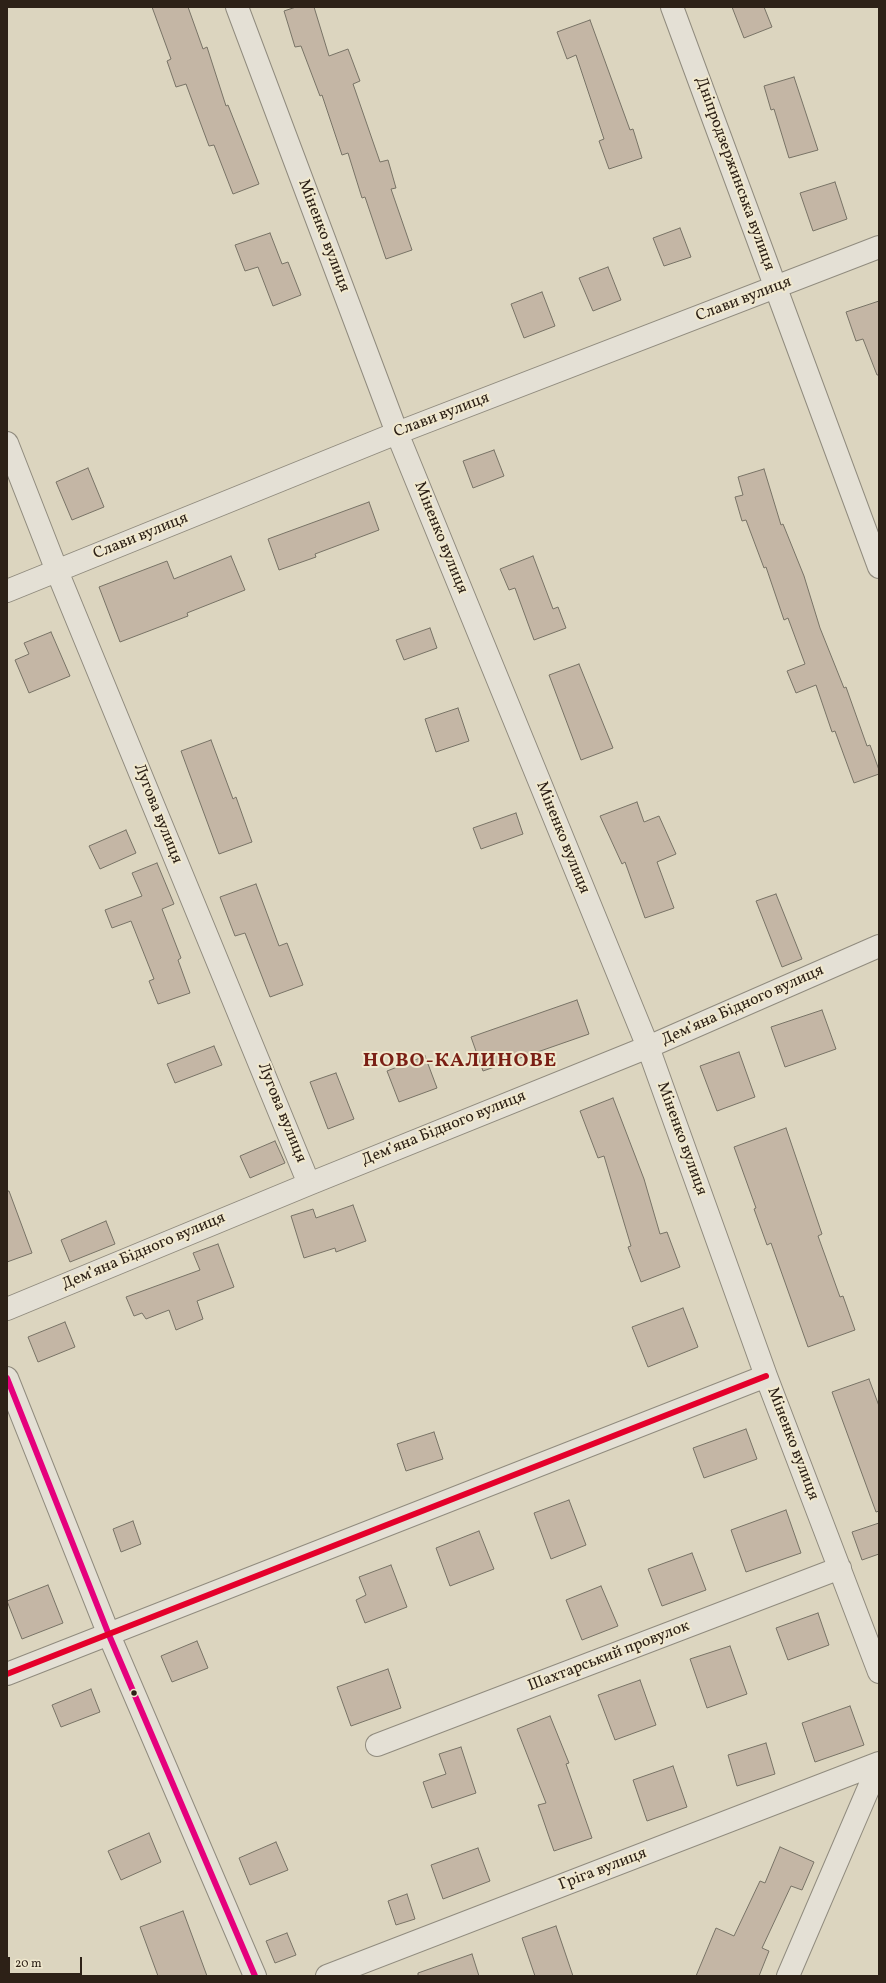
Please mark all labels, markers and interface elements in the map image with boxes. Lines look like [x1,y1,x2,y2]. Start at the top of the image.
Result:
street label: Дніпродзержинська вулиця [690,75,778,273]
street label: Міненко вулиця [293,177,353,295]
street label: Слави вулиця [694,273,794,327]
street label: Слави вулиця [392,389,492,443]
street label: Міненко вулиця [409,479,471,597]
street label: Слави вулиця [91,509,191,565]
street label: Лугова вулиця [128,761,186,867]
street label: Міненко вулиця [531,779,593,897]
street label: Дем’яна Бідного вулиця [659,961,827,1051]
district label: НОВО-КАЛИНОВЕ [363,1050,557,1074]
street label: Лугова вулиця [252,1060,310,1166]
street label: Міненко вулиця [652,1080,710,1198]
street label: Дем’яна Бідного вулиця [359,1087,529,1171]
street label: Дем’яна Бідного вулиця [59,1209,229,1295]
street label: Міненко вулиця [762,1385,822,1503]
street label: Шахтарський провулок [525,1617,693,1697]
unlabelled marker [129,1688,139,1698]
street label: Гріга вулиця [556,1844,650,1896]
scale bar [10,1949,84,1975]
text: 20 m [15,1956,42,1972]

